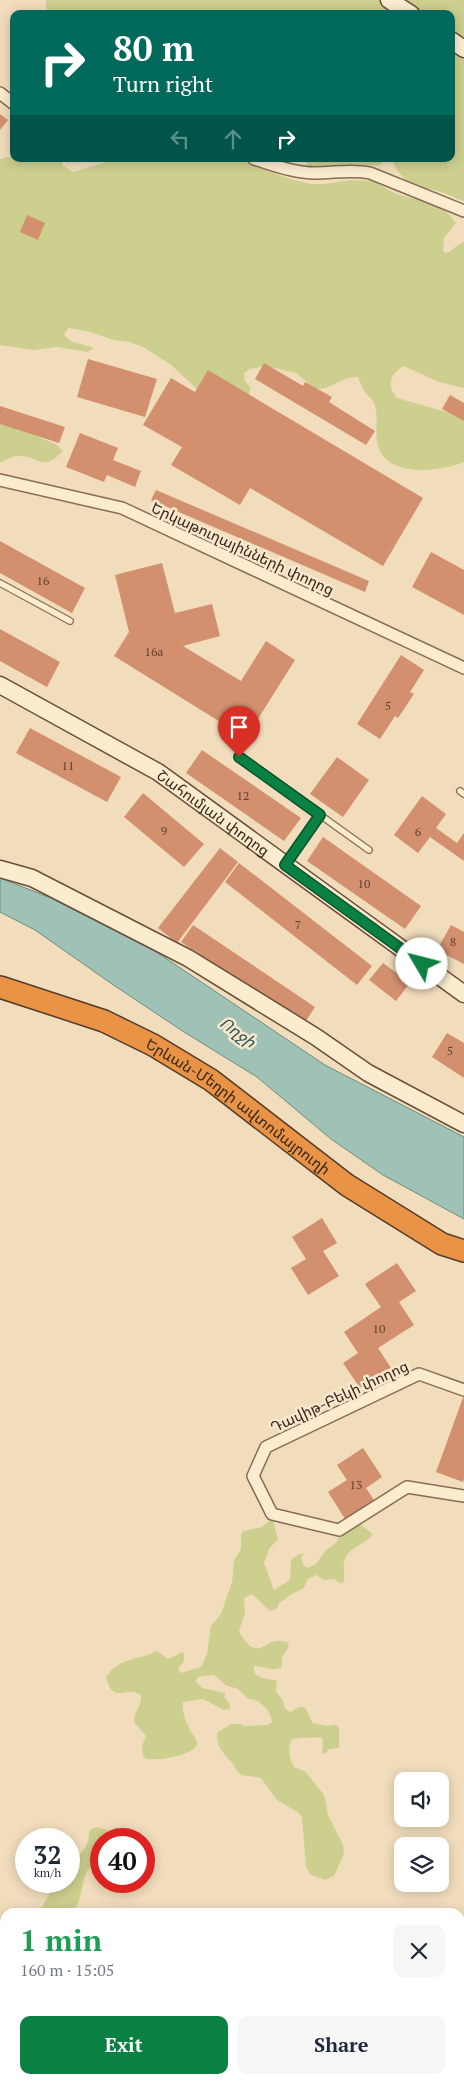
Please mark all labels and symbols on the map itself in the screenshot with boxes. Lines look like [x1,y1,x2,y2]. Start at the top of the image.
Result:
street label: Երկաթուղայինների փողոց [148,497,338,599]
house number: 16 [37,573,50,588]
house number: 16a [145,644,163,659]
house number: 5 [385,698,391,713]
pin [218,706,260,757]
house number: 11 [62,758,74,773]
street label: Շահումյան փողոց [153,765,274,860]
house number: 12 [237,788,249,803]
house number: 9 [161,823,167,838]
house number: 6 [415,824,422,839]
house number: 10 [358,876,370,891]
house number: 7 [295,917,301,932]
house number: 8 [450,934,456,949]
position arrow [395,937,447,989]
water label: Ողջի [216,1011,261,1053]
street label: Երևան-Մեղրի ավտոմայրուղի [143,1033,335,1179]
house number: 5 [447,1043,453,1058]
house number: 10 [373,1321,385,1336]
street label: Դավիթ-Բեկի փողոց [267,1355,411,1437]
house number: 13 [350,1477,362,1492]
speed limit sign: 40 [90,1828,155,1893]

